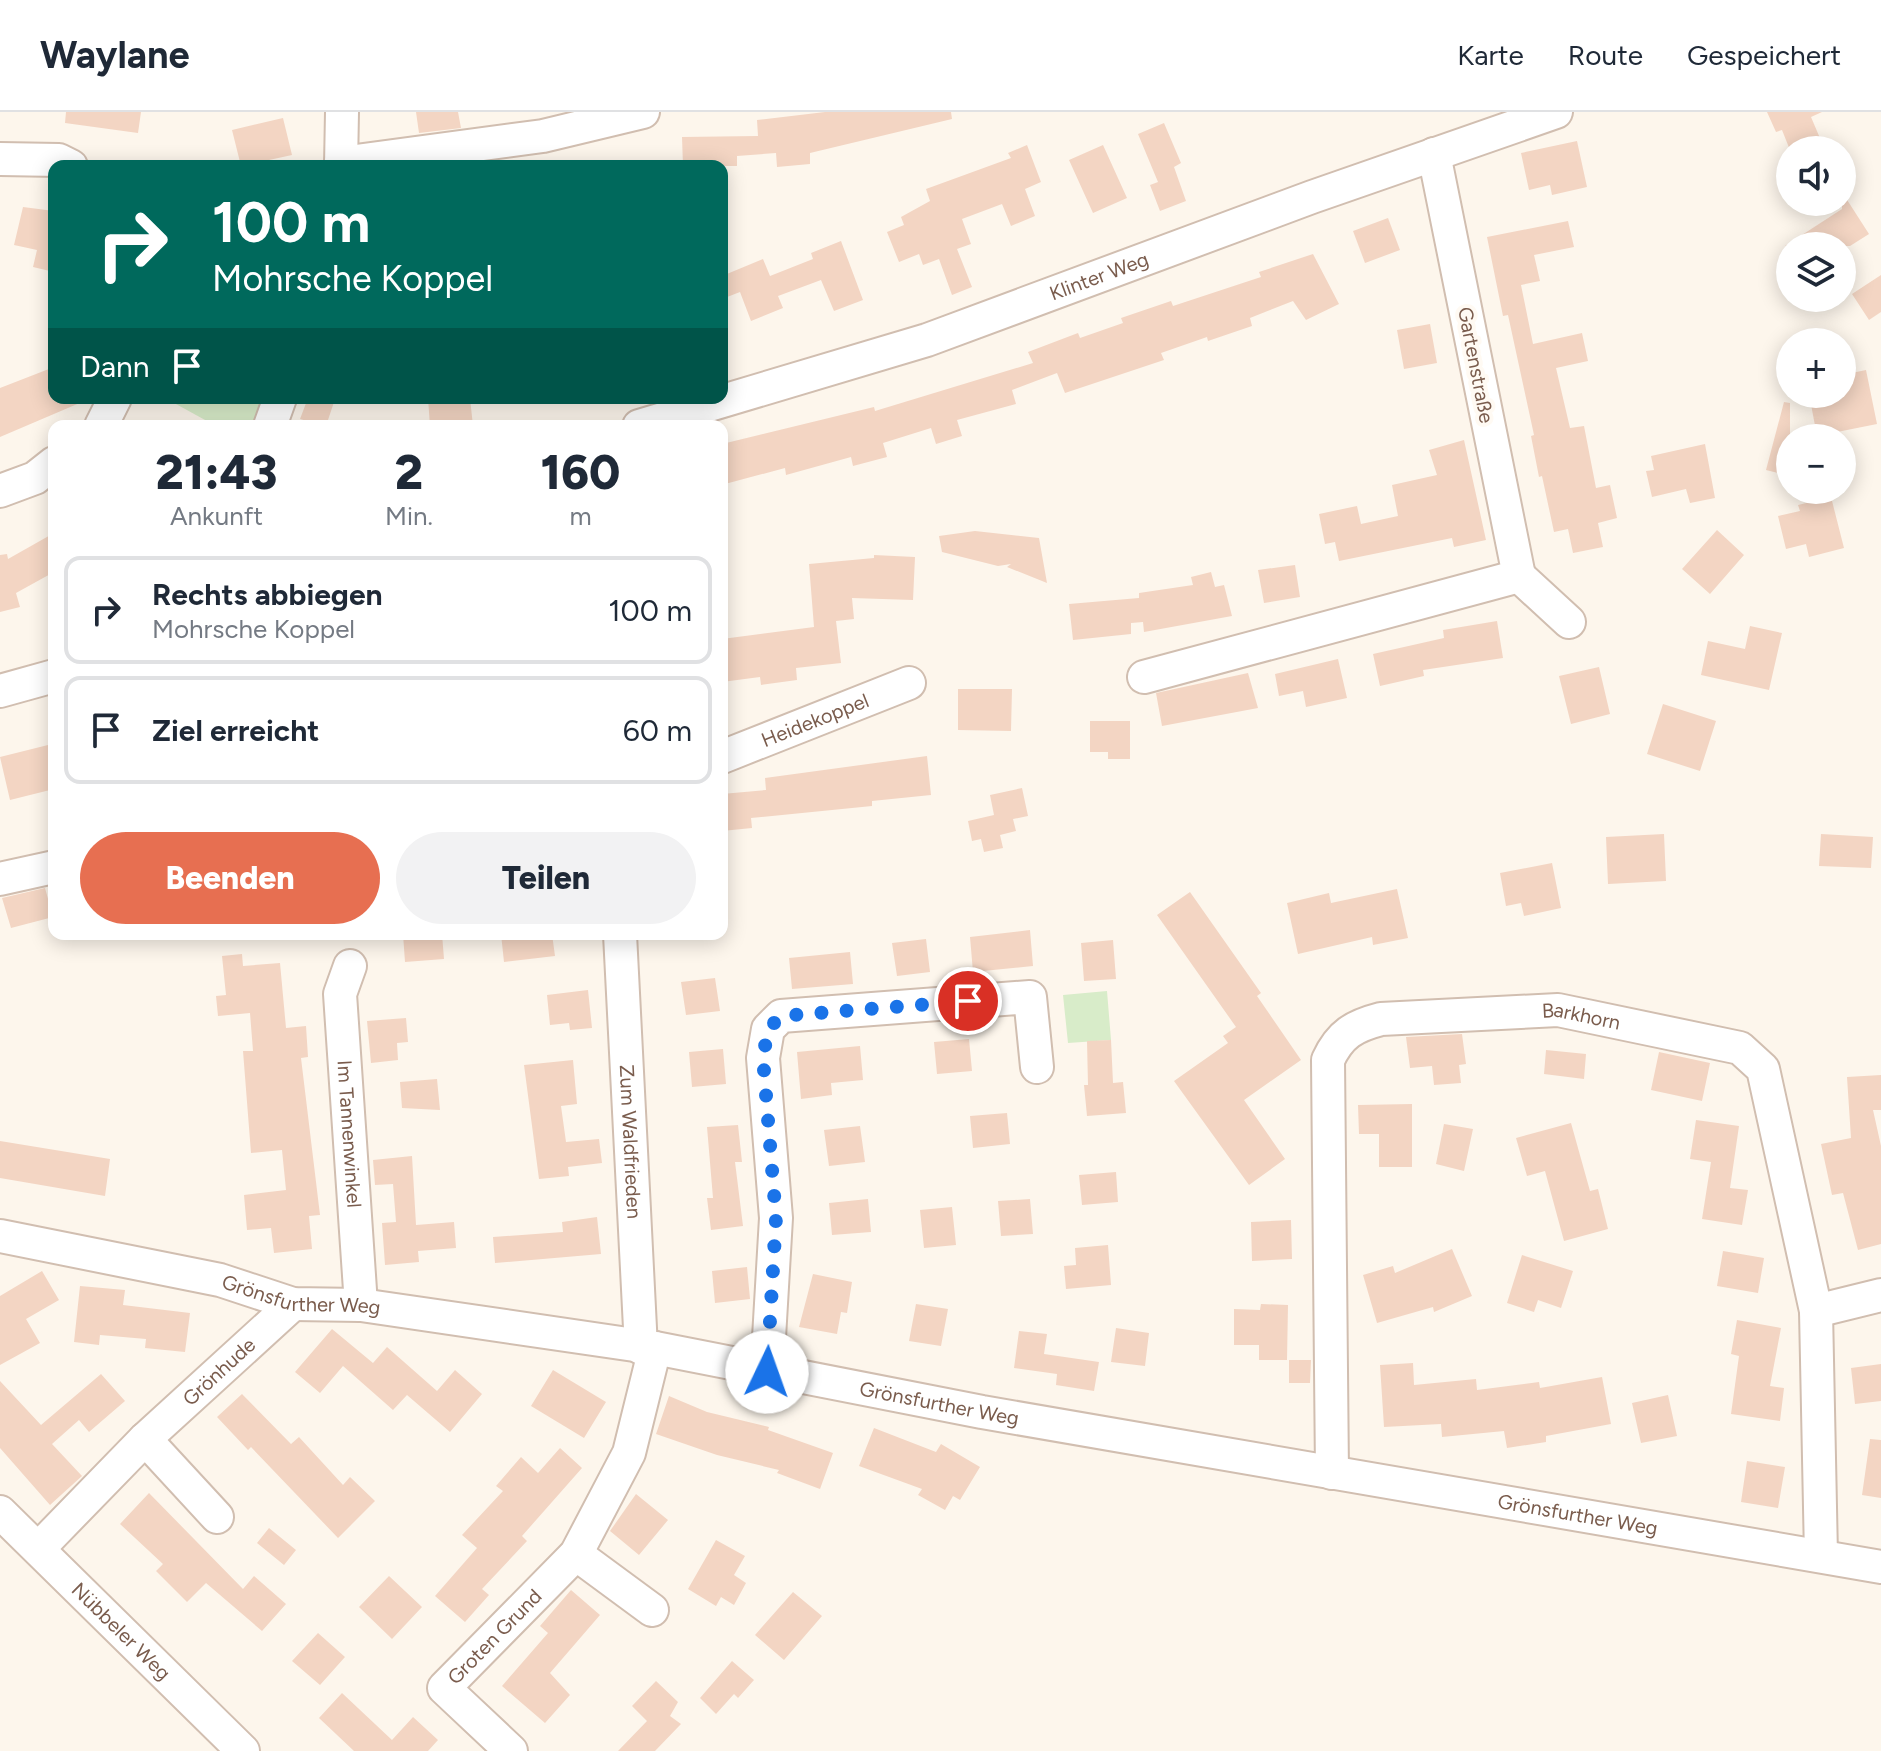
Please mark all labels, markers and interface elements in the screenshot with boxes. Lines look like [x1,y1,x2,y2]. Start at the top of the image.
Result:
text: Waylane [40,32,190,78]
text: Karte [1457,38,1524,72]
text: Route [1568,38,1643,72]
text: Gespeichert [1687,38,1841,72]
map controls [1776,136,1856,504]
button: sound [1776,136,1856,216]
text: 100 m [212,189,370,256]
icon: right [80,192,184,296]
button: layers [1776,232,1856,312]
street label: Klinter Weg [1046,247,1152,305]
text: Mohrsche Koppel [212,257,493,300]
street label: Gartenstraße [1453,305,1499,425]
button: + [1776,328,1856,408]
icon: arrive [165,344,209,388]
text: Dann [80,348,149,385]
button: − [1776,424,1856,504]
text: 21:43 [156,443,277,501]
text: 2 [395,443,423,501]
text: 160 [541,443,620,501]
text: Ankunft [170,500,263,532]
text: Min. [385,500,433,532]
text: m [569,500,592,532]
text: Rechts abbiegen [152,576,383,613]
icon: right [84,588,128,632]
text: 100 m [608,592,692,629]
text: Mohrsche Koppel [152,613,355,645]
street label: Heidekoppel [758,688,872,752]
icon: arrive [84,708,128,752]
text: Ziel erreicht [152,712,319,749]
text: 60 m [623,712,692,749]
button: Beenden [80,832,380,924]
button: Teilen [396,832,696,924]
pin [934,967,1002,1035]
icon: arrive [946,979,990,1023]
street label: Barkhorn [1541,997,1623,1035]
street label: Im Tannenwinkel [332,1059,366,1209]
street label: Zum Waldfrieden [615,1064,646,1219]
street label: Grönsfurther Weg [219,1269,382,1320]
position arrow [725,1330,809,1414]
street label: Grönhude [178,1332,260,1411]
street label: Grönsfurther Weg [858,1376,1021,1430]
street label: Grönsfurther Weg [1496,1489,1659,1540]
street label: Nübbeler Weg [67,1577,176,1685]
street label: Groten Grund [442,1584,547,1689]

